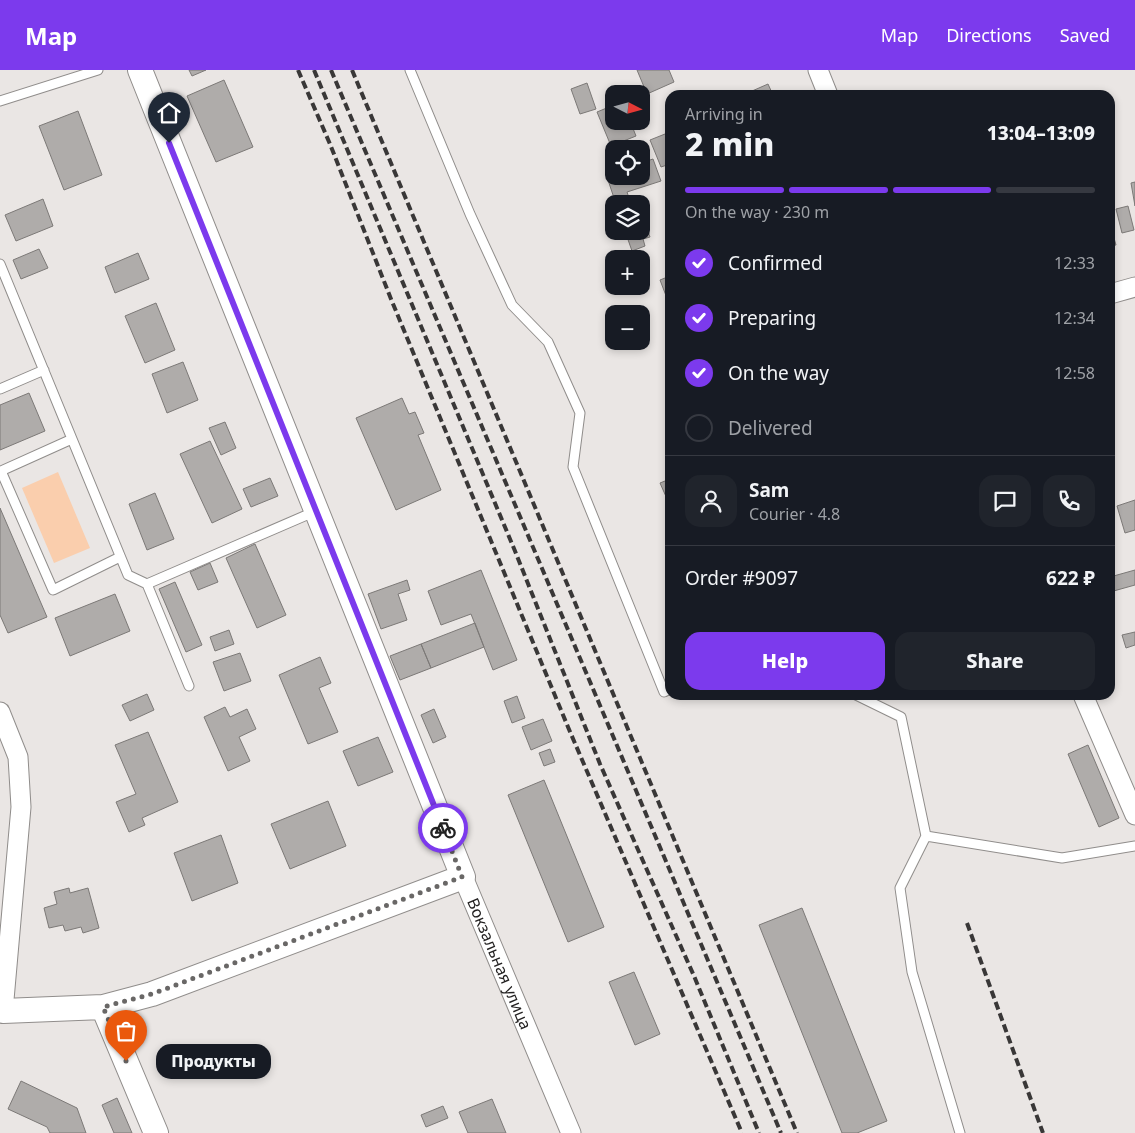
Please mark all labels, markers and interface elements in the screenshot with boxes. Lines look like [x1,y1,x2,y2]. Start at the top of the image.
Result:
text: Map [25,19,77,52]
text: Map [881,23,918,47]
text: Directions [946,23,1032,47]
text: Saved [1060,23,1110,47]
north arrow [605,85,650,130]
map controls [605,85,650,350]
pin [148,92,190,143]
icon: home [155,99,183,127]
text: Arriving in [685,103,763,125]
text: 13:04–13:09 [987,120,1095,146]
text: 2 min [685,122,774,165]
button: locate [605,140,650,185]
button: layers [605,195,650,240]
text: On the way · 230 m [685,201,829,223]
icon: check [685,249,713,277]
button: + [605,250,650,295]
text: Confirmed [728,250,823,276]
text: 12:33 [1054,252,1095,274]
icon: check [685,304,713,332]
button: − [605,305,650,350]
text: Preparing [728,305,816,331]
text: 12:34 [1054,307,1095,329]
icon: check [685,359,713,387]
text: On the way [728,360,829,386]
text: 12:58 [1054,362,1095,384]
text: Delivered [728,415,813,441]
button: person [685,475,737,527]
button: chat [979,475,1031,527]
button: phone [1043,475,1095,527]
text: Sam [749,477,789,503]
text: Courier · 4.8 [749,503,840,525]
text: Order #9097 [685,565,798,591]
text: 622 ₽ [1046,565,1095,591]
button: Help [685,632,885,690]
button: Share [895,632,1095,690]
courier [418,803,468,853]
icon: bike [429,814,457,842]
street label: Вокзальная улица [462,894,537,1033]
pin [105,1010,147,1061]
icon: bag [112,1017,140,1045]
callout: Продукты [156,1044,271,1078]
text: Продукты [171,1050,256,1072]

